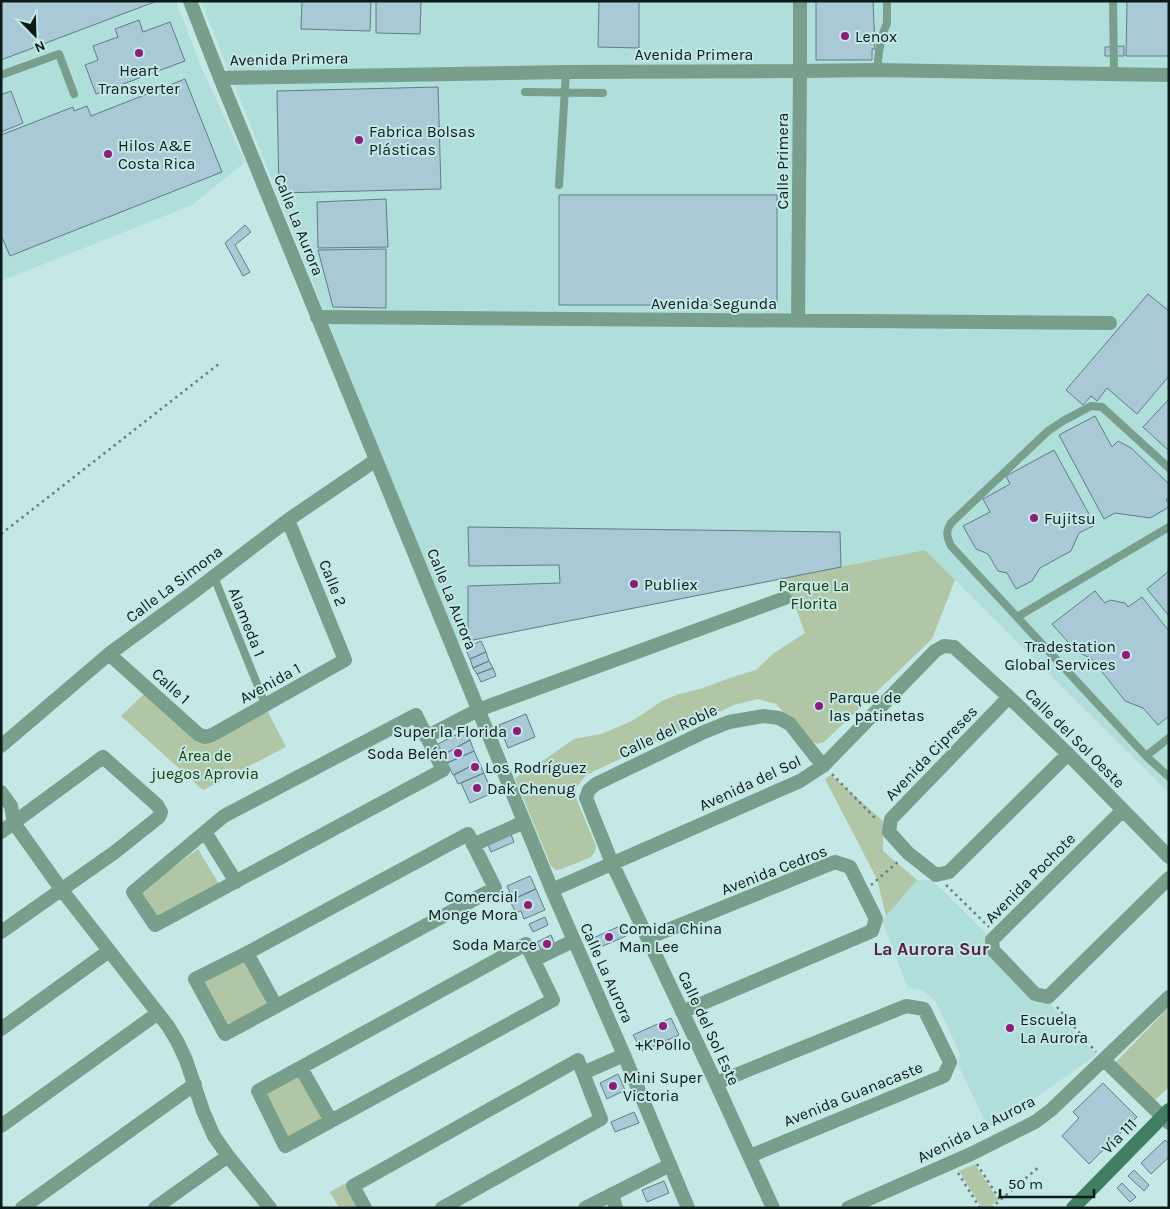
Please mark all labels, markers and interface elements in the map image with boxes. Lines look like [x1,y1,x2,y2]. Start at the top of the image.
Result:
north arrow [10,10,60,60]
place label: Lenox [855,27,897,46]
marker: Lenox [839,30,851,42]
text: N [32,37,48,56]
street label: Avenida Primera [635,45,753,64]
marker: Heart Transverter [133,47,145,59]
street label: Avenida Primera [229,48,349,70]
place label: Heart Transverter [98,61,180,98]
street label: Calle Primera [773,113,792,209]
place label: Fabrica Bolsas Plásticas [369,122,476,159]
marker: Fabrica Bolsas Plásticas [353,134,365,146]
place label: Hilos A&E Costa Rica [118,136,195,173]
marker: Hilos A&E Costa Rica [102,148,114,160]
street label: Calle La Aurora [270,172,328,278]
street label: Avenida Segunda [651,294,777,313]
place label: Fujitsu [1044,509,1096,528]
marker: Fujitsu [1028,512,1040,524]
street label: Calle La Simona [122,541,226,627]
street label: Calle La Aurora [423,546,481,652]
street label: Calle 2 [315,557,351,609]
place label: Publiex [644,575,698,594]
park label: Parque La Florita [779,576,849,613]
marker: Publiex [628,578,640,590]
street label: Alameda 1 [225,585,269,659]
place label: Tradestation Global Services [1005,637,1116,674]
marker: Tradestation Global Services [1120,649,1132,661]
street label: Avenida 1 [236,658,304,708]
street label: Calle 1 [148,664,194,708]
street label: Calle del Sol Oeste [1021,684,1129,792]
place label: Parque de las patinetas [829,688,925,725]
street label: Calle del Roble [616,700,720,762]
marker: Parque de las patinetas [813,700,825,712]
street label: Avenida Cipreses [881,702,981,804]
place label: Super la Florida [393,722,507,741]
marker: Super la Florida [511,725,523,737]
place label: Soda Belén [367,744,448,763]
park label: Área de juegos Aprovia [149,746,259,783]
marker: Soda Belén [452,747,464,759]
street label: Avenida del Sol [696,751,804,815]
place label: Los Rodríguez [485,758,587,777]
marker: Los Rodríguez [469,761,481,773]
place label: Dak Chenug [487,779,575,798]
marker: Dak Chenug [471,782,483,794]
street label: Avenida Pochote [981,829,1079,927]
street label: Avenida Cedros [718,841,830,899]
place label: Comercial Monge Mora [428,887,518,924]
marker: Comercial Monge Mora [522,899,534,911]
place label: Comida China Man Lee [619,919,722,956]
street label: Calle La Aurora [576,920,638,1026]
marker: Comida China Man Lee [603,931,615,943]
place label: Soda Marce [452,935,537,954]
marker: Soda Marce [541,938,553,950]
district label: La Aurora Sur [873,938,989,960]
street label: Calle del Sol Este [674,968,744,1088]
place label: Escuela La Aurora [1020,1010,1088,1047]
marker: +K'Pollo [657,1020,669,1032]
marker: Escuela La Aurora [1004,1022,1016,1034]
place label: +K'Pollo [635,1035,691,1054]
street label: Avenida Guanacaste [781,1057,925,1131]
place label: Mini Super Victoria [623,1068,702,1105]
marker: Mini Super Victoria [607,1080,619,1092]
street label: Avenida La Aurora [914,1091,1038,1167]
street label: Vía 111 [1097,1114,1141,1158]
scale bar [1000,1166,1094,1198]
text: 50 m [1008,1175,1043,1193]

